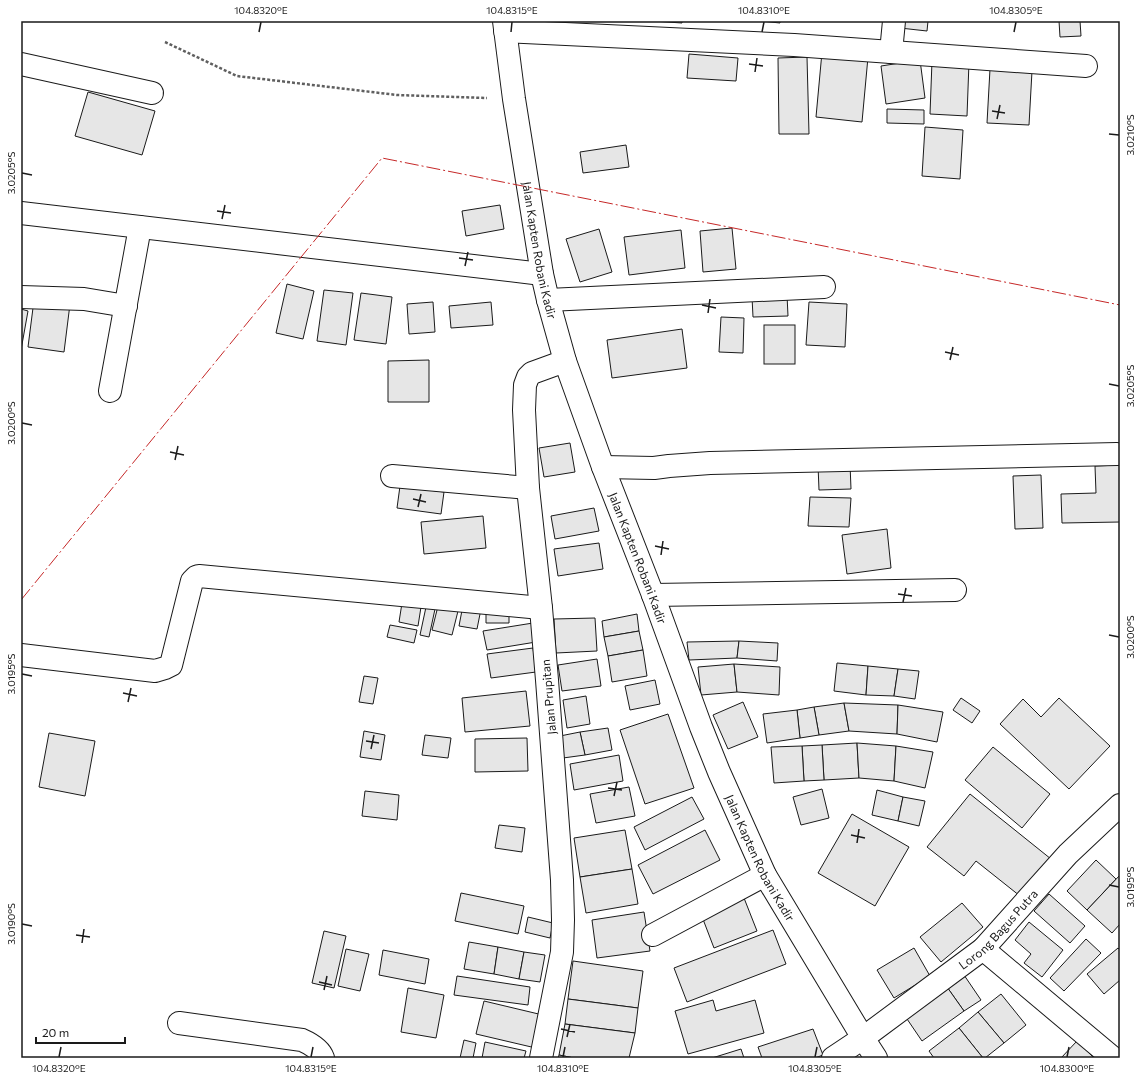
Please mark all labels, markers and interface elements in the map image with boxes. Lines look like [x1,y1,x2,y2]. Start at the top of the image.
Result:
text: 104.8320°E [234,4,288,16]
text: 104.8315°E [486,4,538,16]
text: 104.8310°E [738,4,790,16]
text: 104.8305°E [989,4,1043,16]
text: 3.0210°S [1124,114,1136,156]
text: 3.0205°S [5,152,17,194]
street label: Jalan Kapten Robani Kadir [519,180,560,321]
text: 3.0205°S [1124,365,1136,407]
text: 3.0200°S [5,401,17,445]
street label: Jalan Kapten Robani Kadir [606,490,670,626]
text: 3.0200°S [1124,615,1136,659]
text: 3.0195°S [5,653,17,694]
street label: Jalan Prupitan [538,659,559,735]
street label: Jalan Kapten Robani Kadir [722,792,798,924]
text: 3.0195°S [1124,866,1136,907]
street label: Lorong Bagus Putra [956,886,1040,972]
text: 3.0190°S [5,903,17,945]
scale bar [36,1019,125,1045]
text: 20 m [42,1025,69,1039]
text: 104.8320°E [32,1062,86,1074]
text: 104.8315°E [285,1062,337,1074]
text: 104.8310°E [537,1062,589,1074]
text: 104.8305°E [788,1062,842,1074]
text: 104.8300°E [1040,1062,1094,1074]

